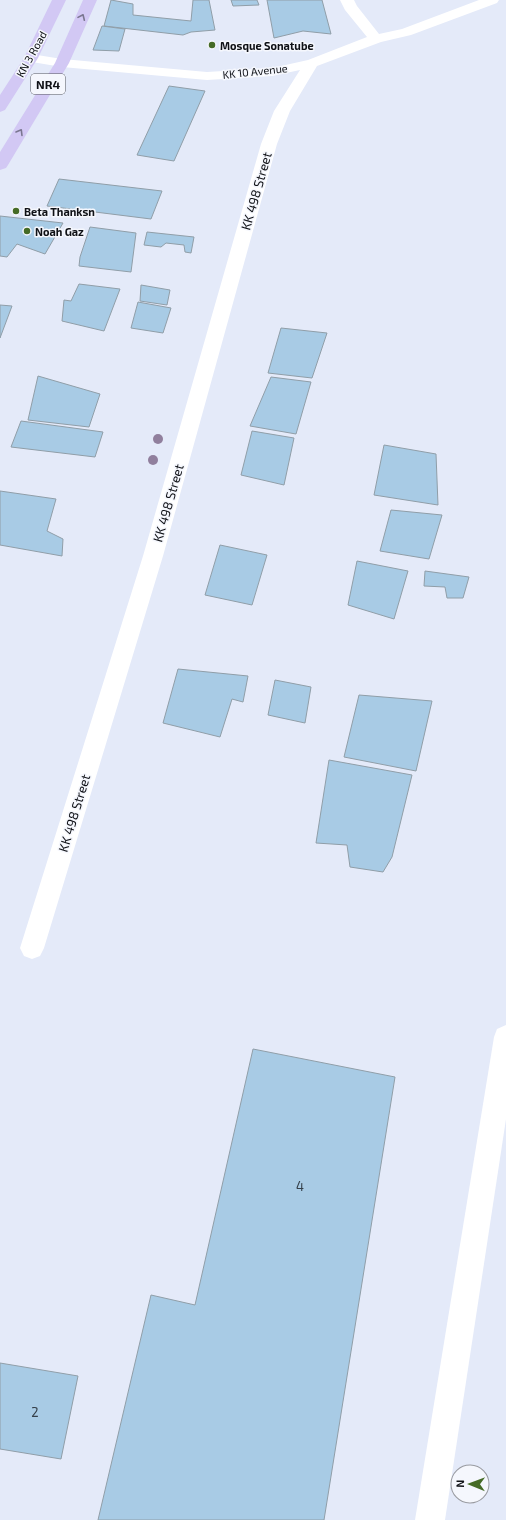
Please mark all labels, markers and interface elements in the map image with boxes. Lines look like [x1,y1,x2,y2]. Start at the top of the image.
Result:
one-way arrow [77,14,85,22]
street label: KN 3 Road [13,29,49,79]
place label: Mosque Sonatube [220,39,314,52]
marker: Mosque Sonatube [207,40,217,50]
street label: KK 10 Avenue [222,61,288,81]
road number: NR4 [31,74,65,94]
one-way arrow [15,129,23,136]
street label: KK 498 Street [237,150,275,232]
place label: Beta Thanksn [24,205,95,218]
marker: Beta Thanksn [11,206,21,216]
place label: Noah Gaz [35,225,84,238]
marker: Noah Gaz [22,226,32,236]
street label: KK 498 Street [149,462,187,544]
street label: KK 498 Street [55,772,93,854]
house number: 4 [296,1178,304,1194]
house number: 2 [31,1404,39,1420]
north arrow [450,1464,490,1504]
text: N [453,1480,466,1488]

